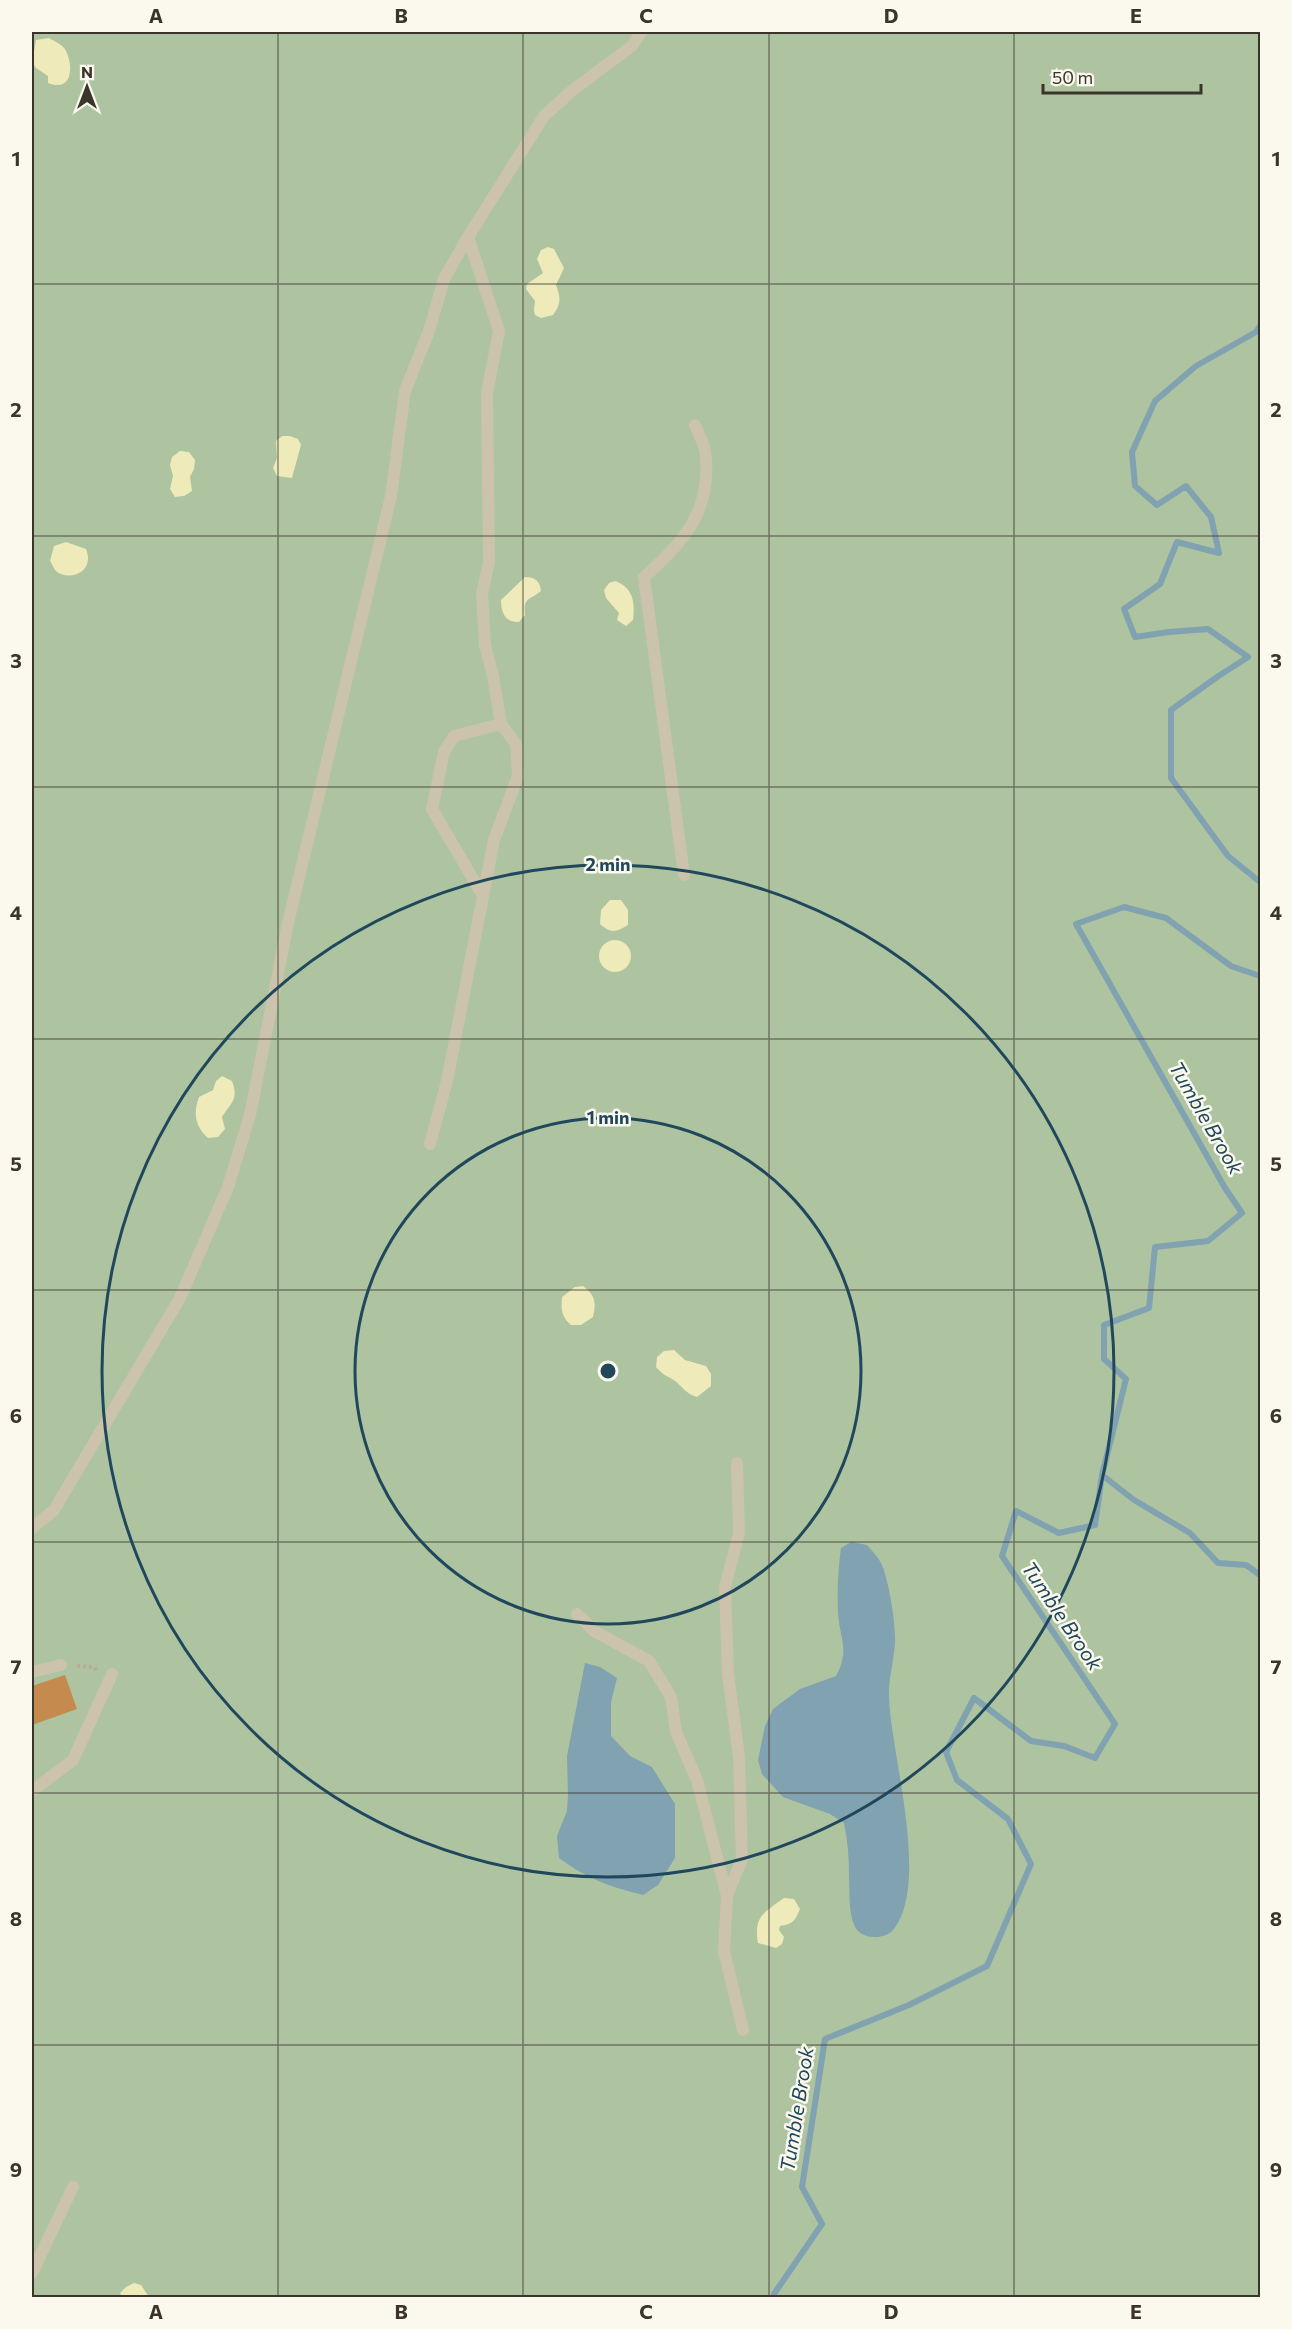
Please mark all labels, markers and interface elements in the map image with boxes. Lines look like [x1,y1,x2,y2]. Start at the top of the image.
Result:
text: A [149,3,163,27]
text: B [394,3,408,27]
text: C [639,3,653,27]
text: D [884,3,898,27]
text: E [1130,3,1142,27]
north arrow [57,57,117,117]
scale bar [1043,57,1200,95]
text: N [81,62,93,81]
text: 50 m [1052,66,1093,88]
text: 1 [11,146,21,170]
text: 1 [1271,146,1281,170]
text: 2 [10,397,22,421]
text: 2 [1270,397,1282,421]
text: 3 [10,648,22,672]
text: 3 [1270,648,1282,672]
text: 2 min [586,853,630,875]
text: 4 [10,900,22,924]
text: 4 [1270,900,1282,924]
water label: Tumble Brook [1165,1057,1249,1179]
text: 1 min [587,1106,629,1128]
text: 5 [10,1151,22,1175]
text: 5 [1270,1151,1282,1175]
centre of rings [598,1361,618,1381]
text: 6 [10,1403,22,1427]
text: 6 [1270,1403,1282,1427]
water label: Tumble Brook [1018,1556,1109,1675]
text: 7 [11,1654,22,1678]
text: 7 [1271,1654,1282,1678]
text: 8 [10,1906,22,1930]
text: 8 [1270,1906,1282,1930]
water label: Tumble Brook [774,2043,818,2173]
text: 9 [10,2157,22,2181]
text: 9 [1270,2157,1282,2181]
text: A [149,2299,163,2323]
text: B [394,2299,408,2323]
text: C [639,2299,653,2323]
text: D [884,2299,898,2323]
text: E [1130,2299,1142,2323]

